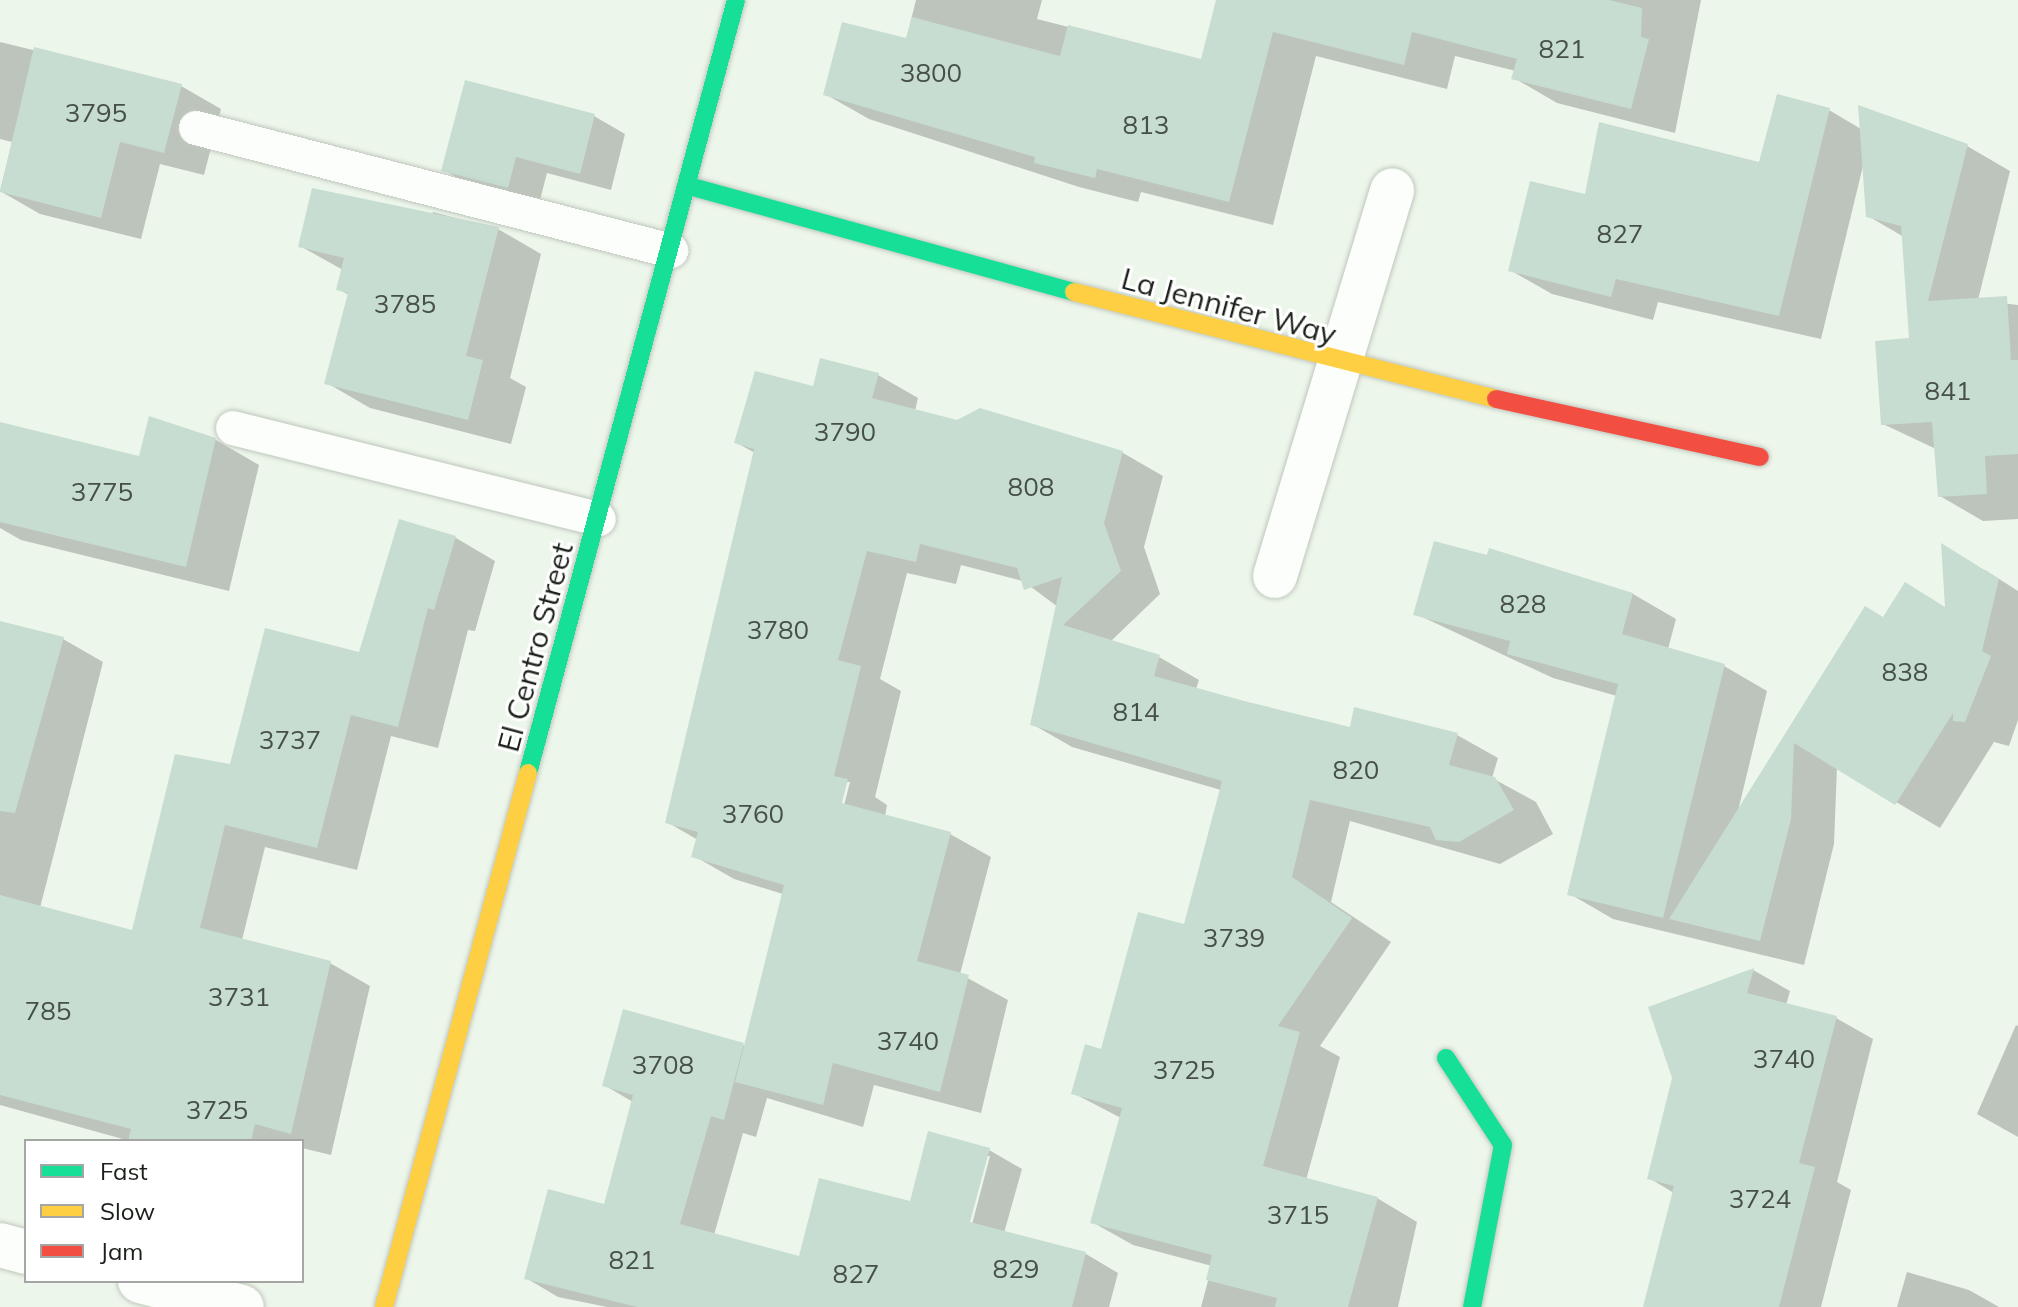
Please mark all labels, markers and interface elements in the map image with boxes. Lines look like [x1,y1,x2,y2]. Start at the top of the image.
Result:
house number: 821 [1539,33,1585,65]
house number: 3800 [900,57,962,89]
house number: 3795 [65,97,127,129]
house number: 813 [1123,109,1169,141]
house number: 827 [1597,218,1643,250]
street label: La Jennifer Way [1118,260,1340,352]
house number: 3785 [374,288,436,320]
house number: 841 [1925,375,1971,407]
house number: 3790 [814,416,876,448]
house number: 808 [1008,471,1054,503]
house number: 3775 [71,476,133,508]
street label: El Centro Street [490,538,580,756]
house number: 828 [1500,588,1546,620]
house number: 3780 [747,614,809,646]
house number: 838 [1882,656,1928,688]
house number: 814 [1113,696,1159,728]
house number: 3737 [259,724,321,756]
house number: 820 [1333,754,1379,786]
house number: 3760 [722,798,784,830]
house number: 3739 [1203,922,1265,954]
house number: 3731 [208,981,270,1013]
house number: 785 [25,995,71,1027]
house number: 3740 [877,1025,939,1057]
house number: 3740 [1753,1043,1815,1075]
house number: 3708 [632,1049,694,1081]
house number: 3725 [1153,1054,1215,1086]
house number: 3725 [186,1094,248,1126]
legend [24,1139,304,1283]
text: Fast [100,1156,148,1186]
house number: 3724 [1729,1183,1791,1215]
text: Slow [100,1196,155,1226]
house number: 3715 [1267,1199,1329,1231]
text: Jam [100,1236,143,1266]
house number: 821 [609,1244,655,1276]
house number: 829 [993,1253,1039,1285]
house number: 827 [833,1258,879,1290]

